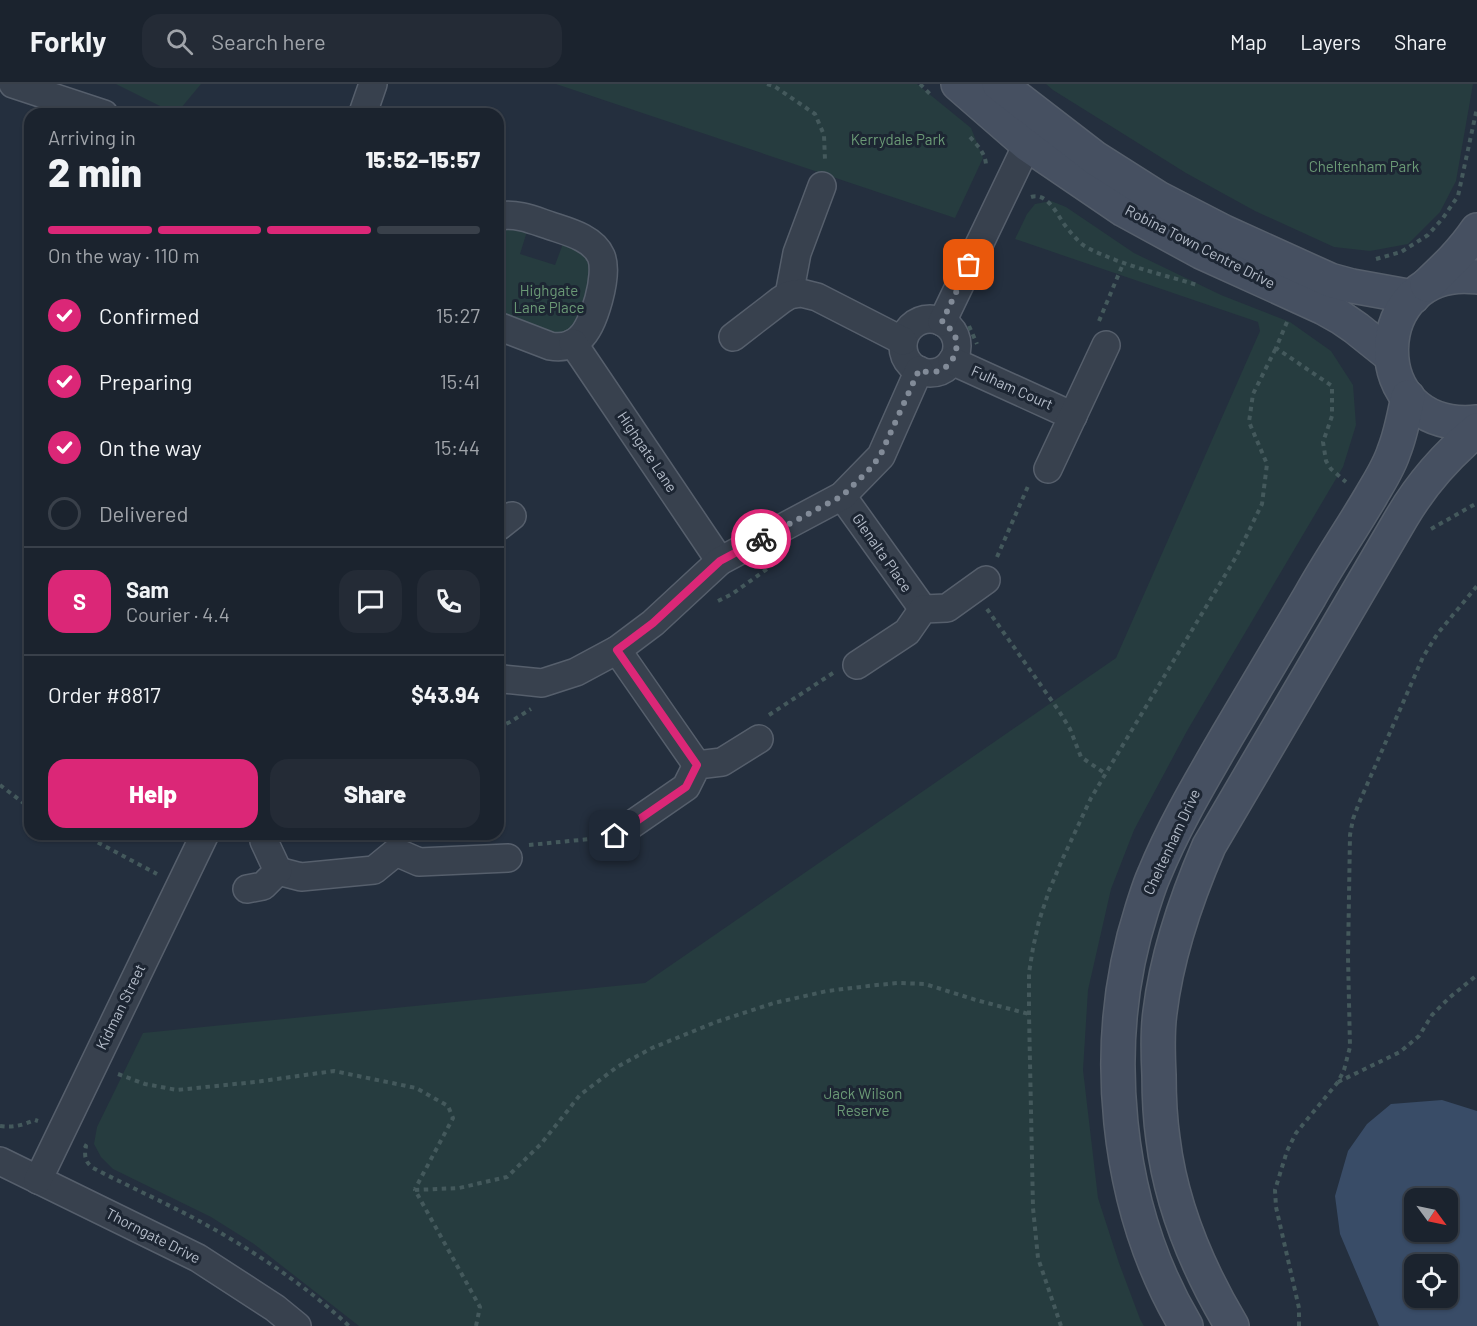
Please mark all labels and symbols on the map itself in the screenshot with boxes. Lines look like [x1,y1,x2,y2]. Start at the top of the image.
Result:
park label: Kerrydale Park [851,130,946,148]
park label: Cheltenham Park [1309,157,1420,175]
street label: Robina Town Centre Drive [1123,200,1278,292]
pin [943,239,994,290]
park label: Highgate Lane Place [514,281,584,316]
street label: Fulham Court [969,361,1056,413]
street label: Highgate Lane [614,408,682,495]
courier [731,509,791,569]
street label: Glenalta Place [849,510,916,595]
street label: Cheltenham Drive [1139,786,1203,897]
pin [589,810,640,861]
street label: Kidman Street [92,961,149,1052]
park label: Jack Wilson Reserve [824,1084,902,1119]
north arrow [1404,1188,1458,1242]
street label: Thorngate Drive [103,1204,204,1267]

